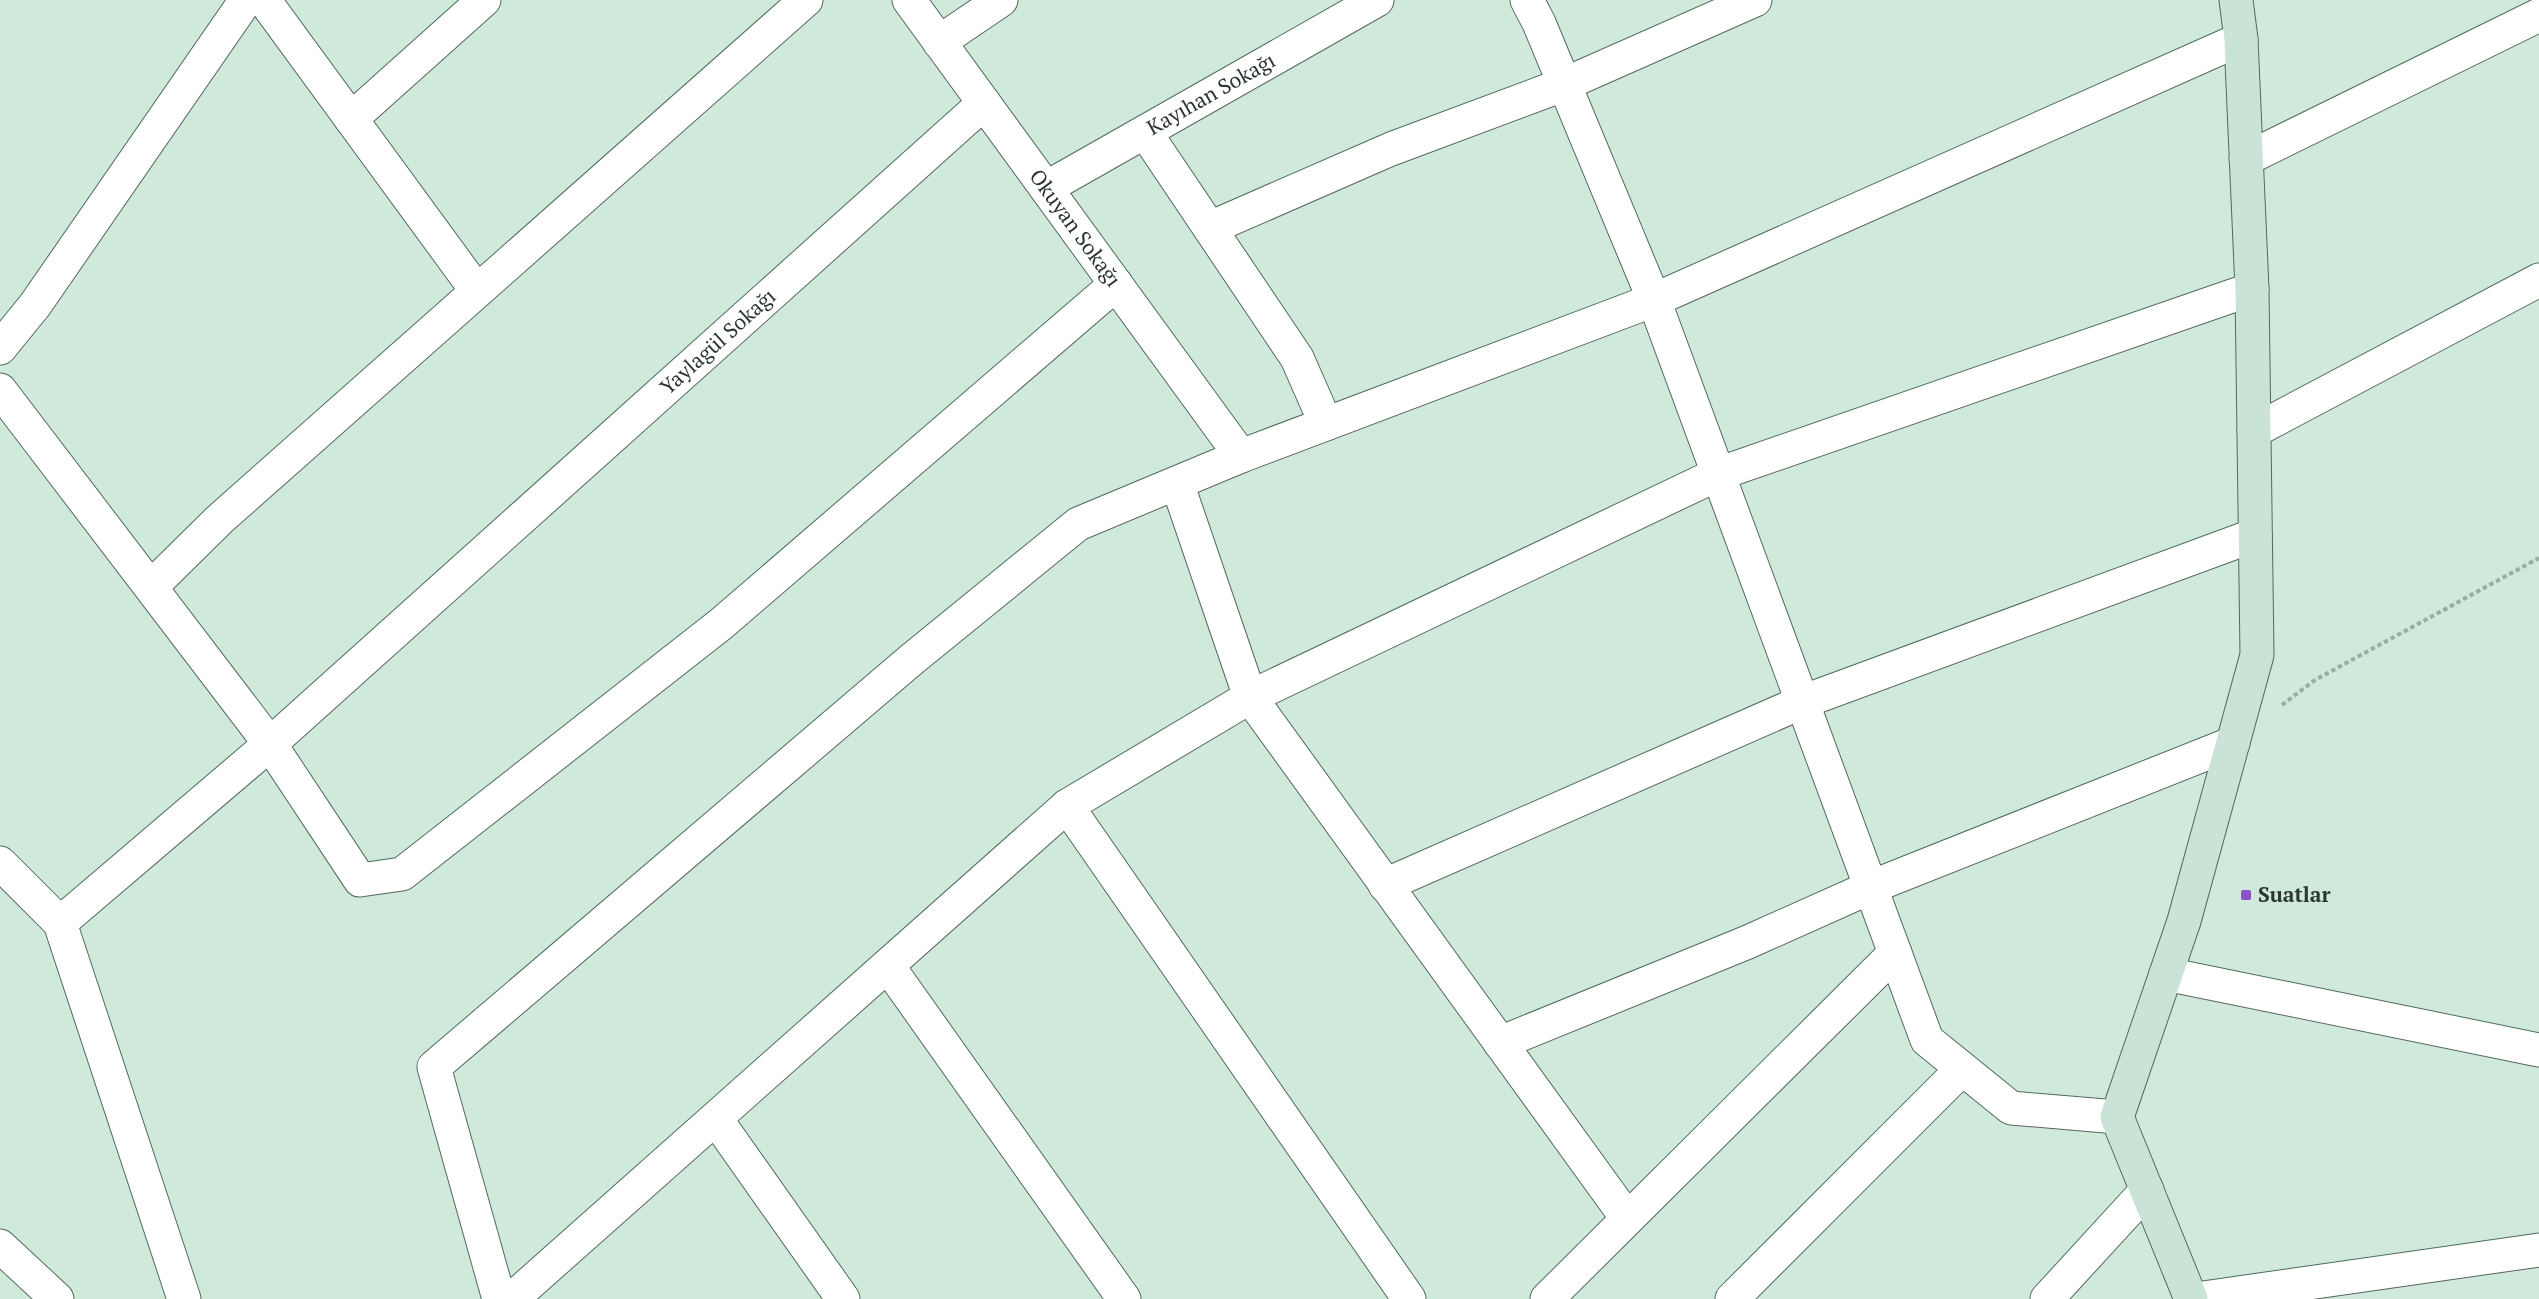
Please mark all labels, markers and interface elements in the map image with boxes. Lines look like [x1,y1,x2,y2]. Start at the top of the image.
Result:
street label: Kayıhan Sokağı [1141,46,1280,141]
street label: Okuyan Sokağı [1024,163,1128,292]
street label: Yaylagül Sokağı [654,282,781,400]
place label: Suatlar [2258,880,2331,908]
marker: Suatlar [2239,888,2253,902]

